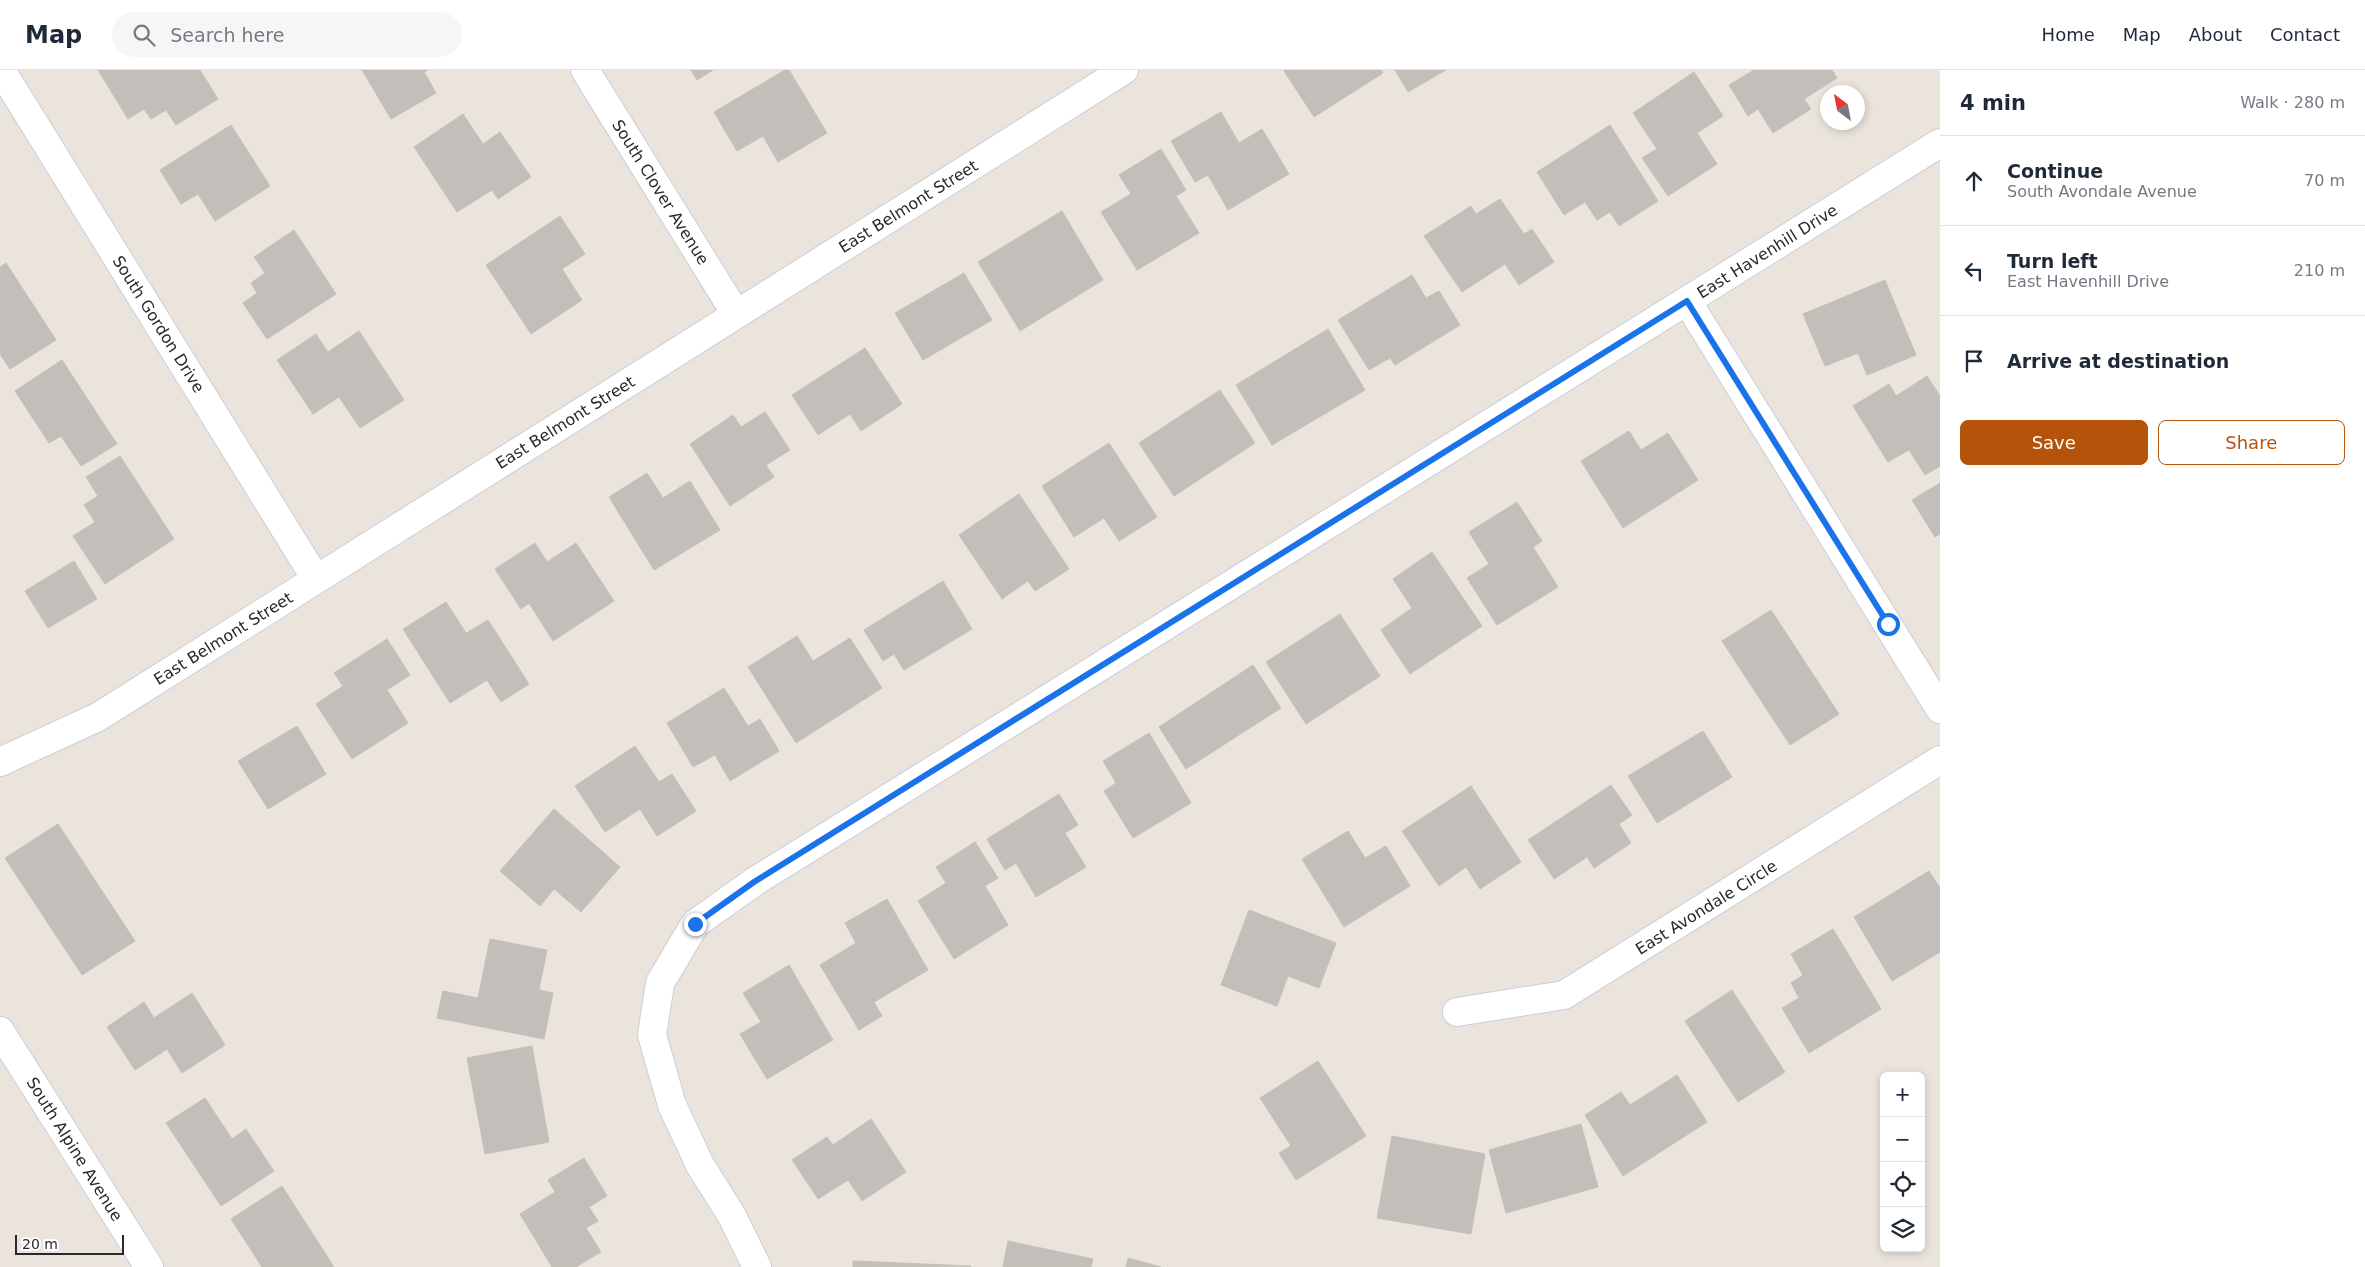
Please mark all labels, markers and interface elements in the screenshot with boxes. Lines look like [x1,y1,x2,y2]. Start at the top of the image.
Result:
search box [112,12,462,57]
text: Map [25,21,82,49]
icon: search [130,21,158,49]
text: Search here [170,24,284,46]
text: Home [2042,24,2095,45]
text: Map [2123,24,2161,45]
text: About [2189,24,2242,45]
text: Contact [2270,24,2340,45]
north arrow [1820,85,1865,130]
text: 4 min [1960,91,2026,115]
text: Walk · 280 m [2240,93,2345,112]
street label: South Clover Avenue [608,116,713,268]
street label: East Belmont Street [835,156,981,257]
text: Continue [2007,160,2103,182]
icon: ahead [1960,167,1988,195]
text: 70 m [2304,171,2345,190]
text: South Avondale Avenue [2007,182,2197,201]
street label: East Havenhill Drive [1693,200,1841,302]
text: Turn left [2007,250,2098,272]
street label: South Gordon Drive [109,252,208,396]
icon: left [1960,257,1988,285]
text: 210 m [2294,261,2345,280]
text: East Havenhill Drive [2007,272,2169,291]
icon: arrive [1960,347,1988,375]
text: Arrive at destination [2007,350,2229,372]
street label: East Belmont Street [492,372,638,473]
button: Save [1960,420,2148,465]
button: Share [2158,420,2345,465]
street label: East Belmont Street [150,588,296,689]
route start [1877,613,1900,636]
street label: East Avondale Circle [1632,856,1781,959]
route end [684,913,707,936]
map controls [1880,1072,1925,1252]
button: + [1880,1072,1925,1117]
street label: South Alpine Avenue [23,1074,127,1225]
button: − [1880,1117,1925,1162]
button: locate [1880,1162,1925,1207]
button: layers [1880,1207,1925,1252]
scale bar [15,1232,124,1255]
text: 20 m [22,1236,58,1252]

